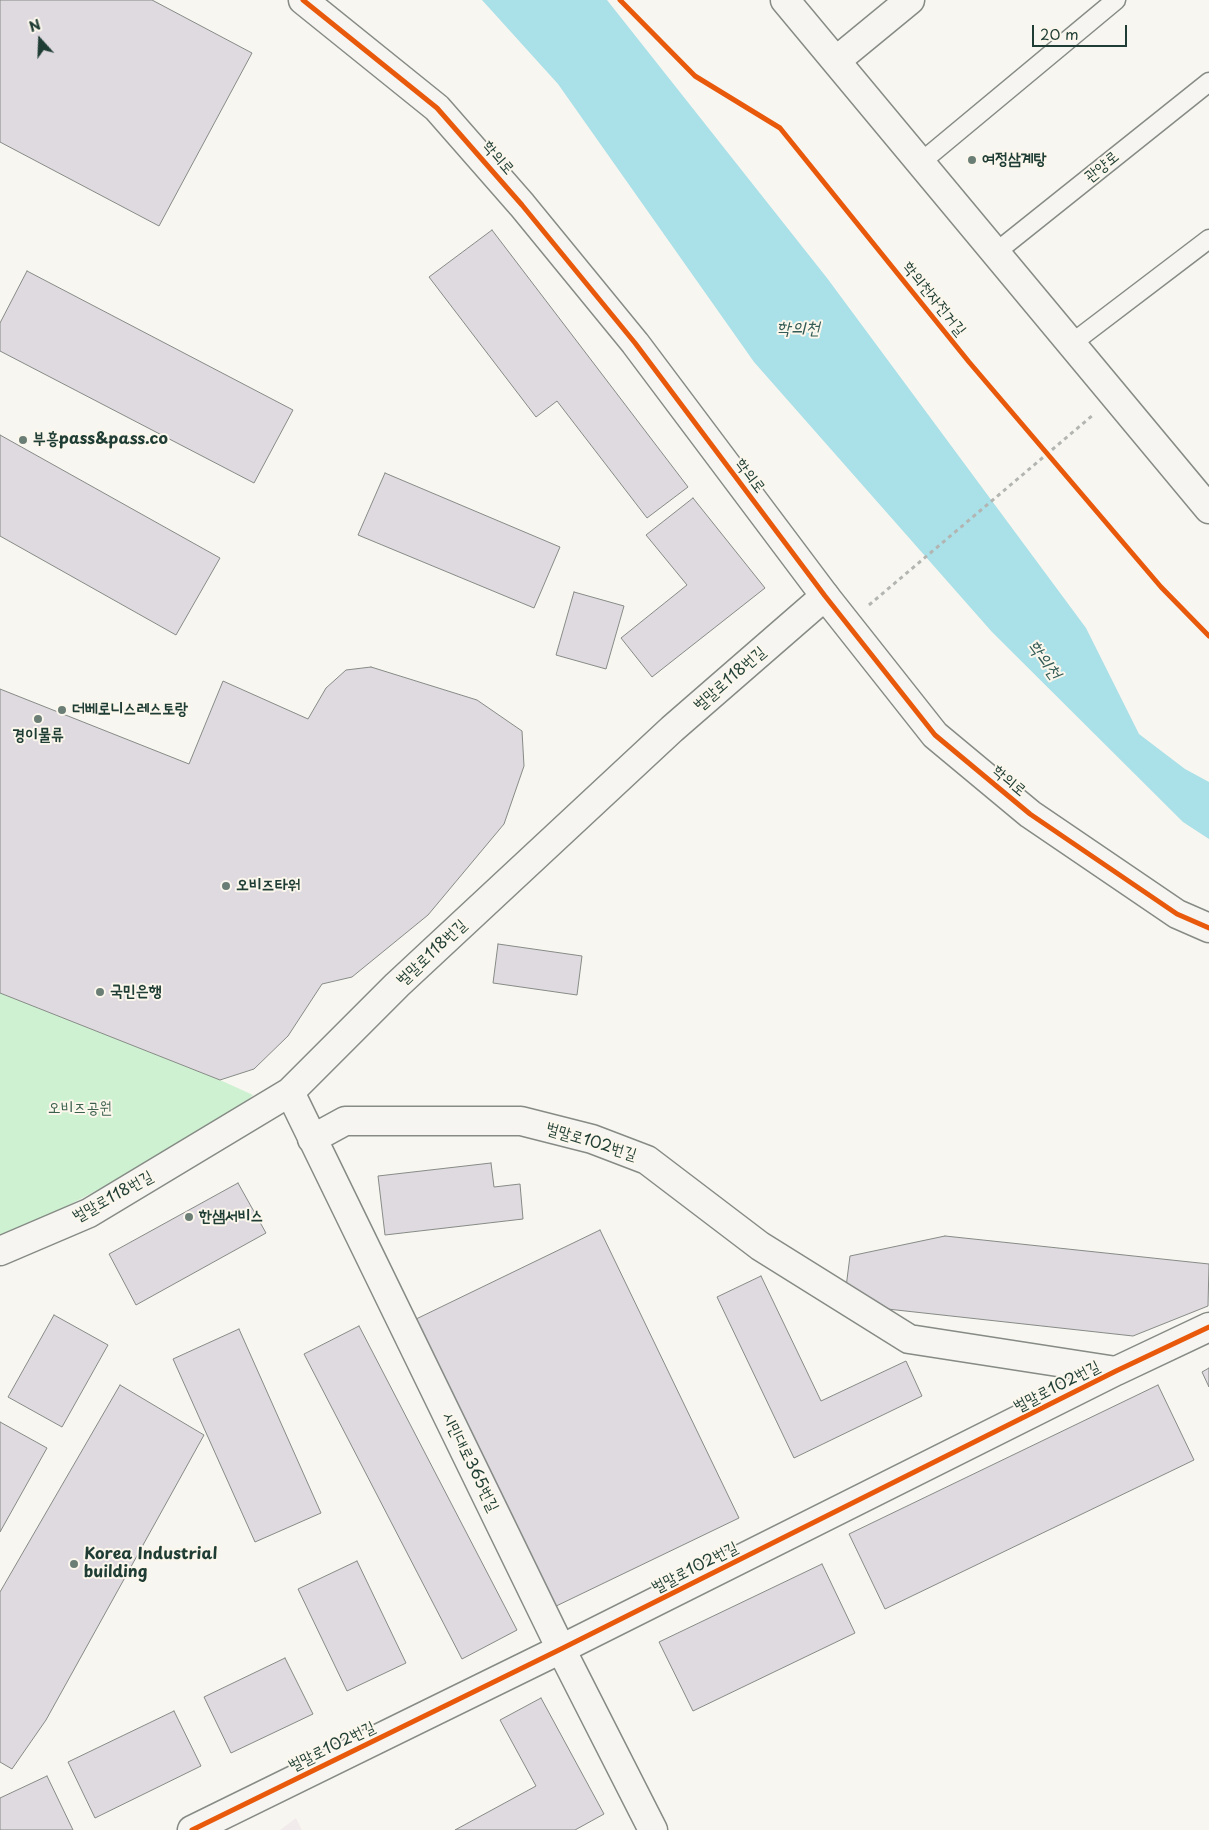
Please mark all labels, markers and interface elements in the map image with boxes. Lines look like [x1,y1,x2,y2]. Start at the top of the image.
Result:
text: N [26,14,44,37]
north arrow [15,15,65,65]
scale bar [1034,15,1129,47]
text: 20 m [1040,22,1079,45]
street label: 학의로 [478,137,518,179]
street label: 관양로 [1081,147,1123,187]
place label: 여정삼계탕 [982,150,1046,170]
marker: 여정삼계탕 [966,154,978,166]
street label: 학의천자전거길 [898,258,970,340]
water label: 학의천 [776,318,820,340]
place label: 부흥pass&pass.co [33,430,168,450]
marker: 부흥pass&pass.co [17,434,29,446]
street label: 학의로 [731,455,769,497]
water label: 학의천 [1022,636,1066,684]
street label: 벌말로118번길 [690,643,770,715]
place label: 더베로니스레스토랑 [72,700,188,720]
marker: 더베로니스레스토랑 [56,704,68,716]
marker: 경이물류 [32,713,44,725]
place label: 경이물류 [12,726,64,746]
street label: 학의로 [988,761,1030,801]
place label: 오비즈타워 [236,876,300,896]
marker: 오비즈타워 [220,880,232,892]
street label: 벌말로118번길 [393,916,471,990]
place label: 국민은행 [110,982,162,1002]
marker: 국민은행 [94,986,106,998]
park label: 오비즈공원 [48,1099,112,1119]
street label: 벌말로102번길 [543,1119,639,1165]
street label: 벌말로118번길 [70,1167,156,1227]
place label: 한샘서비스 [199,1207,263,1227]
marker: 한샘서비스 [183,1211,195,1223]
street label: 벌말로102번길 [1011,1357,1103,1417]
street label: 시민대로365번길 [437,1409,503,1515]
street label: 벌말로102번길 [649,1538,741,1598]
place label: Korea Industrial building [84,1545,217,1583]
marker: Korea Industrial building [68,1558,80,1570]
street label: 벌말로102번길 [286,1718,378,1776]

